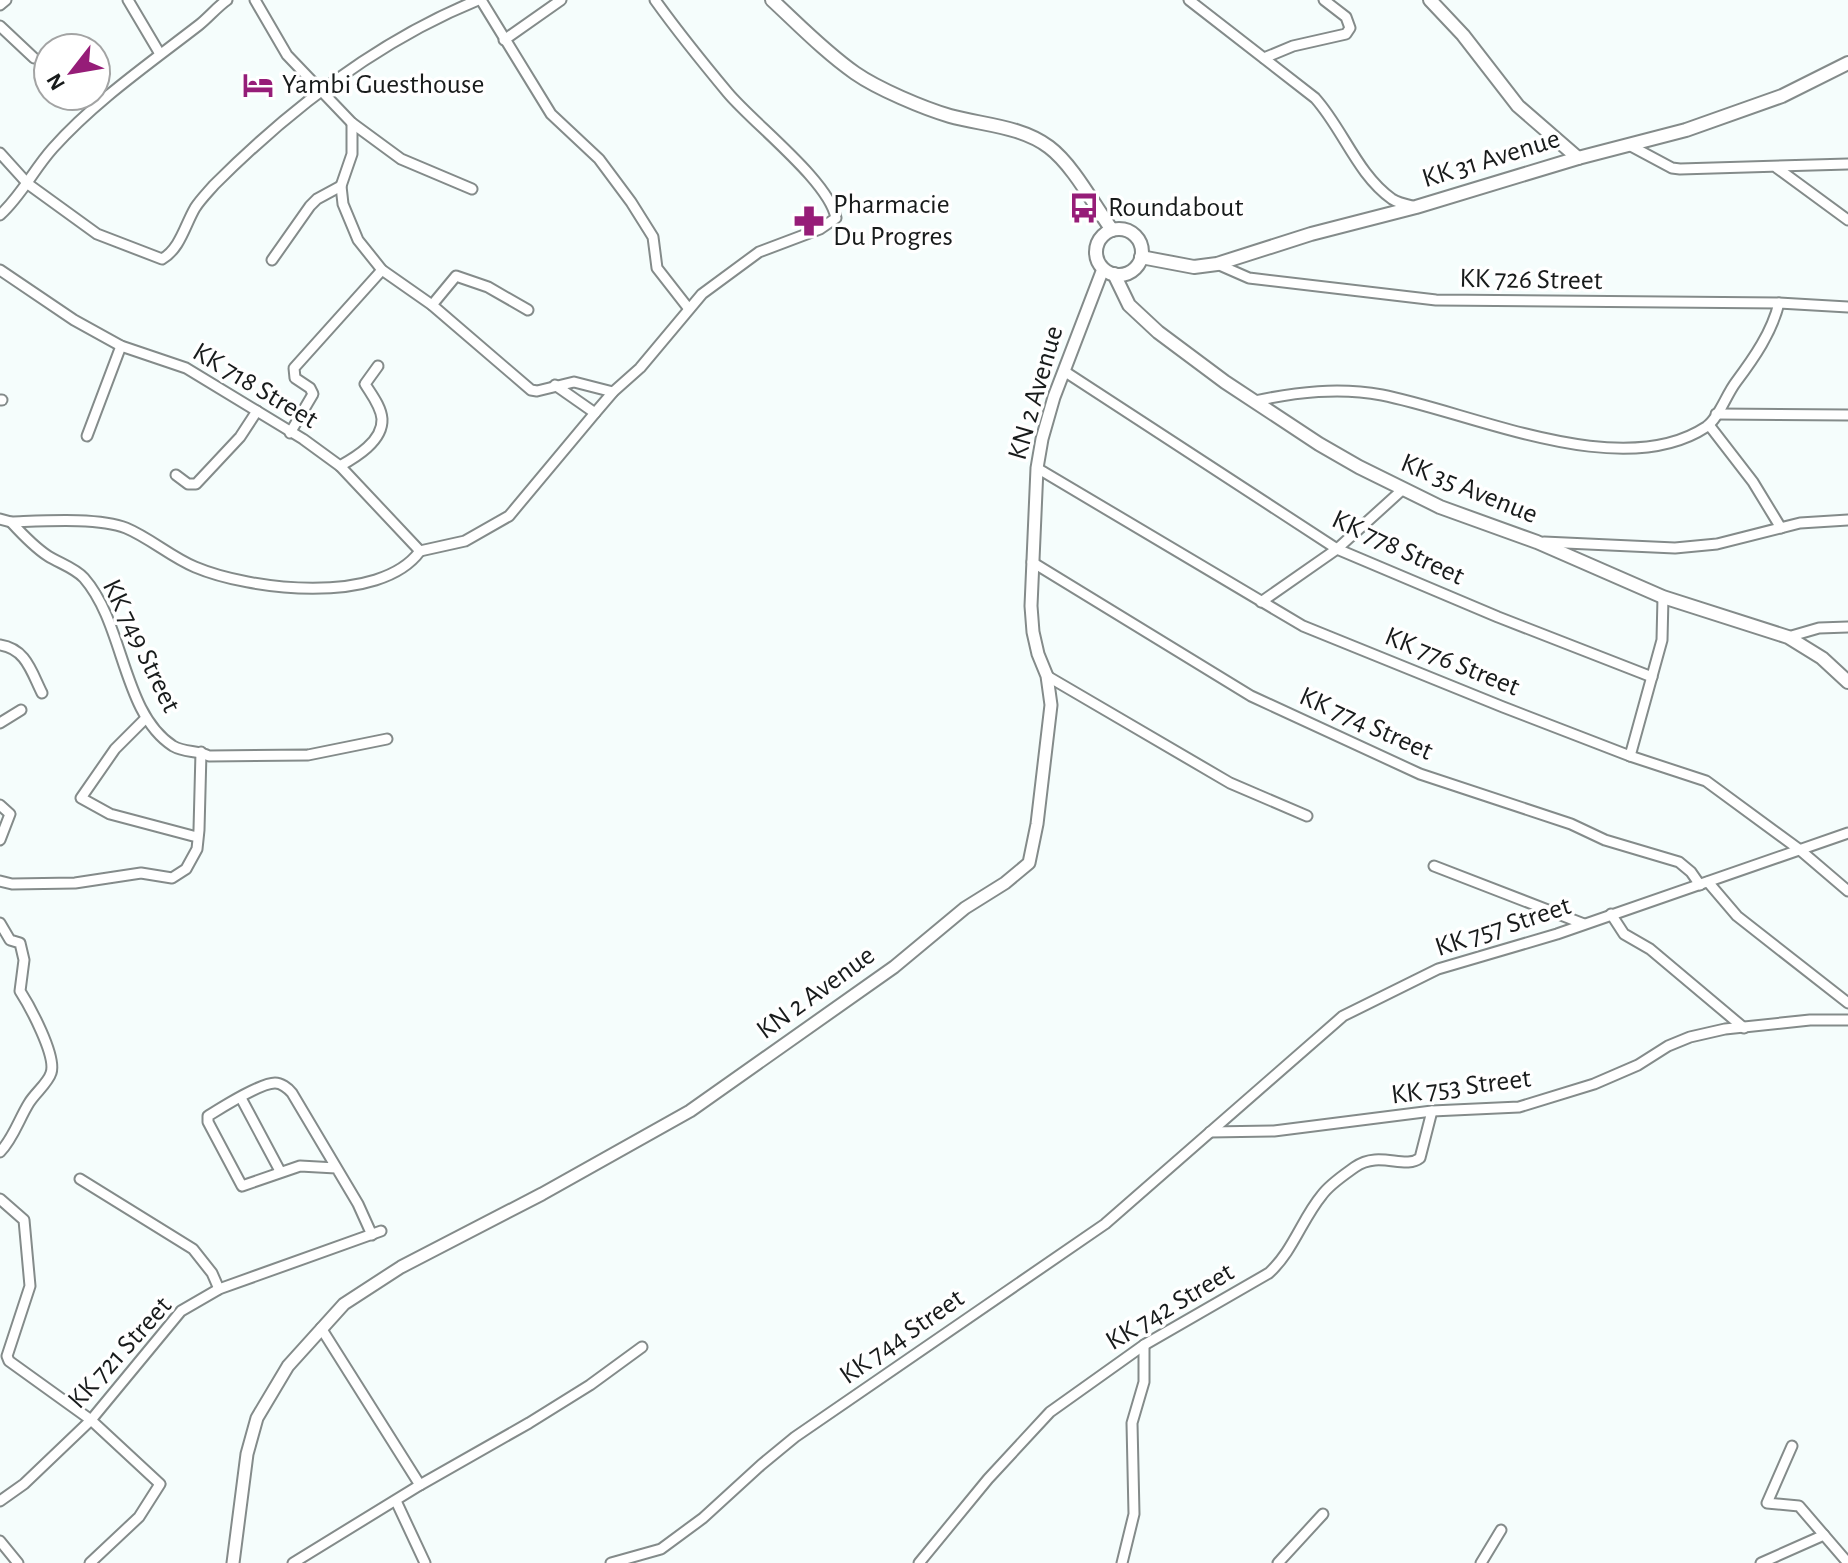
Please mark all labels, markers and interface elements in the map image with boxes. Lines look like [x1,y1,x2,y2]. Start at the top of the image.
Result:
north arrow [32,32,112,112]
hotel icon: Yambi Guesthouse [241,68,275,102]
text: N [42,70,69,94]
place label: Yambi Guesthouse [282,71,484,99]
street label: KK 31 Avenue [1419,125,1563,193]
place label: Pharmacie Du Progres [833,191,953,251]
bus stop icon: Roundabout [1067,191,1101,225]
place label: Roundabout [1108,194,1244,222]
pharmacy icon: Pharmacie Du Progres [792,204,826,238]
street label: KK 726 Street [1459,265,1603,295]
street label: KN 2 Avenue [1004,323,1068,463]
street label: KK 718 Street [188,338,322,434]
street label: KK 35 Avenue [1397,449,1541,529]
street label: KK 778 Street [1328,505,1469,591]
street label: KK 749 Street [97,575,185,717]
street label: KK 776 Street [1381,622,1523,702]
street label: KK 774 Street [1295,682,1437,766]
street label: KK 757 Street [1432,892,1574,962]
street label: KN 2 Avenue [752,941,880,1045]
street label: KK 753 Street [1389,1065,1533,1109]
street label: KK 742 Street [1101,1258,1239,1356]
street label: KK 744 Street [835,1284,969,1390]
street label: KK 721 Street [63,1292,177,1414]

